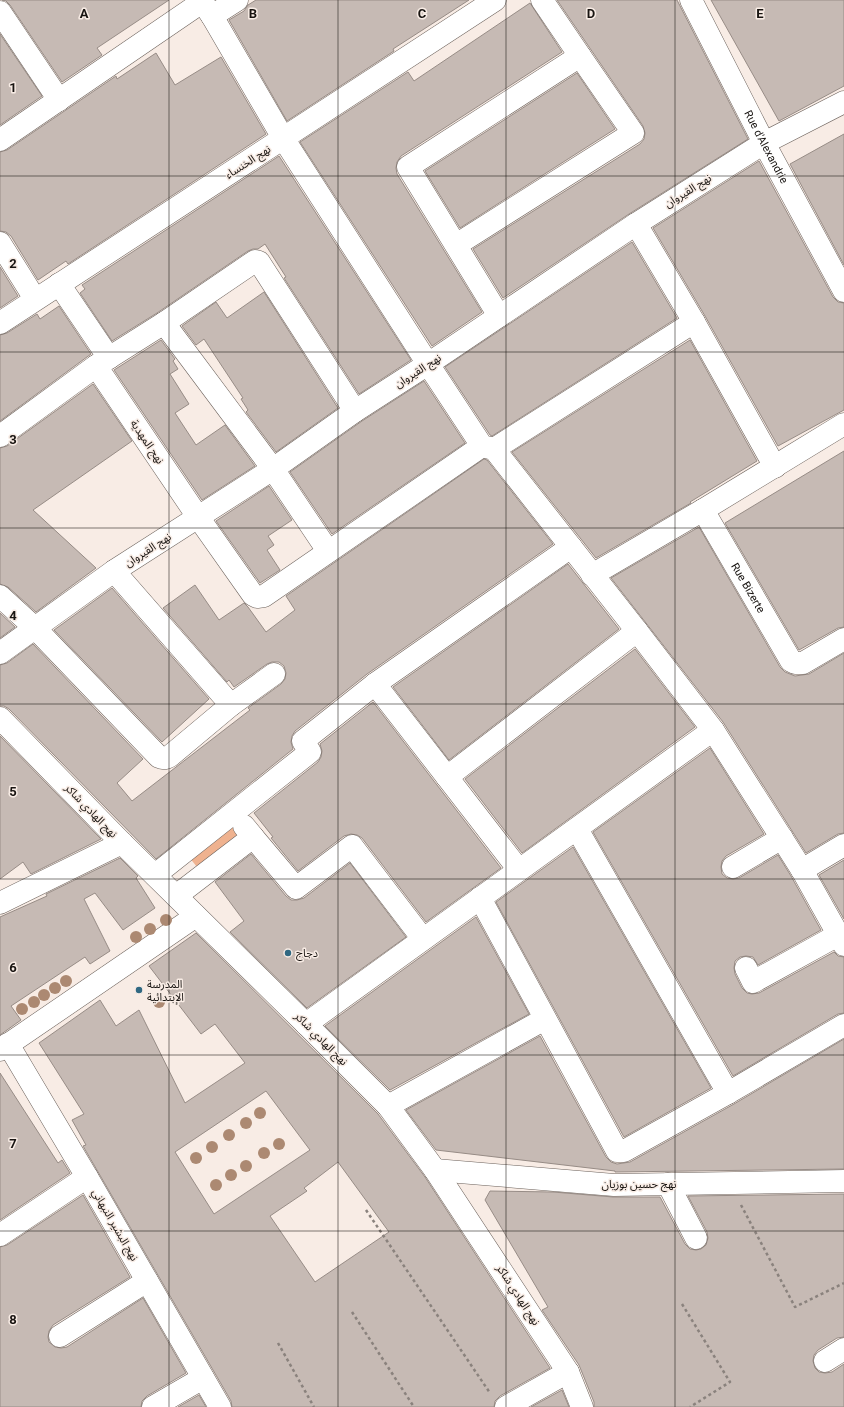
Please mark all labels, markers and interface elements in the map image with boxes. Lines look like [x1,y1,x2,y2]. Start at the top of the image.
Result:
text: A [80,6,89,21]
text: B [249,6,257,21]
text: C [418,6,427,21]
text: D [587,6,595,21]
text: E [756,6,764,21]
text: 1 [9,80,17,95]
street label: Rue d'Alexandrie [742,108,791,186]
street label: نهج الخنساء [223,142,274,182]
street label: نهج القيروان [662,171,714,211]
text: 2 [9,256,17,271]
street label: نهج القيروان [392,351,444,392]
street label: نهج المهدية [127,418,166,467]
text: 3 [9,432,17,447]
street label: نهج القيروان [122,530,174,571]
street label: Rue Bizerte [729,560,768,615]
text: 4 [9,608,17,623]
street label: نهج الهادي شاكر [60,781,120,842]
text: 5 [9,784,17,799]
place label: دجاج [296,947,318,961]
marker: دجاج [283,948,293,958]
text: 6 [9,960,17,975]
place label: المدرسة الإبتدائية [147,978,184,1005]
marker: المدرسة الإبتدائية [134,985,144,995]
street label: نهج الهادي شاكر [289,1009,350,1070]
text: 7 [9,1136,17,1151]
street label: نهج حسين بوزيان [602,1178,677,1192]
street label: نهج البشير النبهاني [87,1187,141,1265]
street label: نهج الهادي شاكر [491,1261,542,1329]
text: 8 [9,1312,17,1327]

